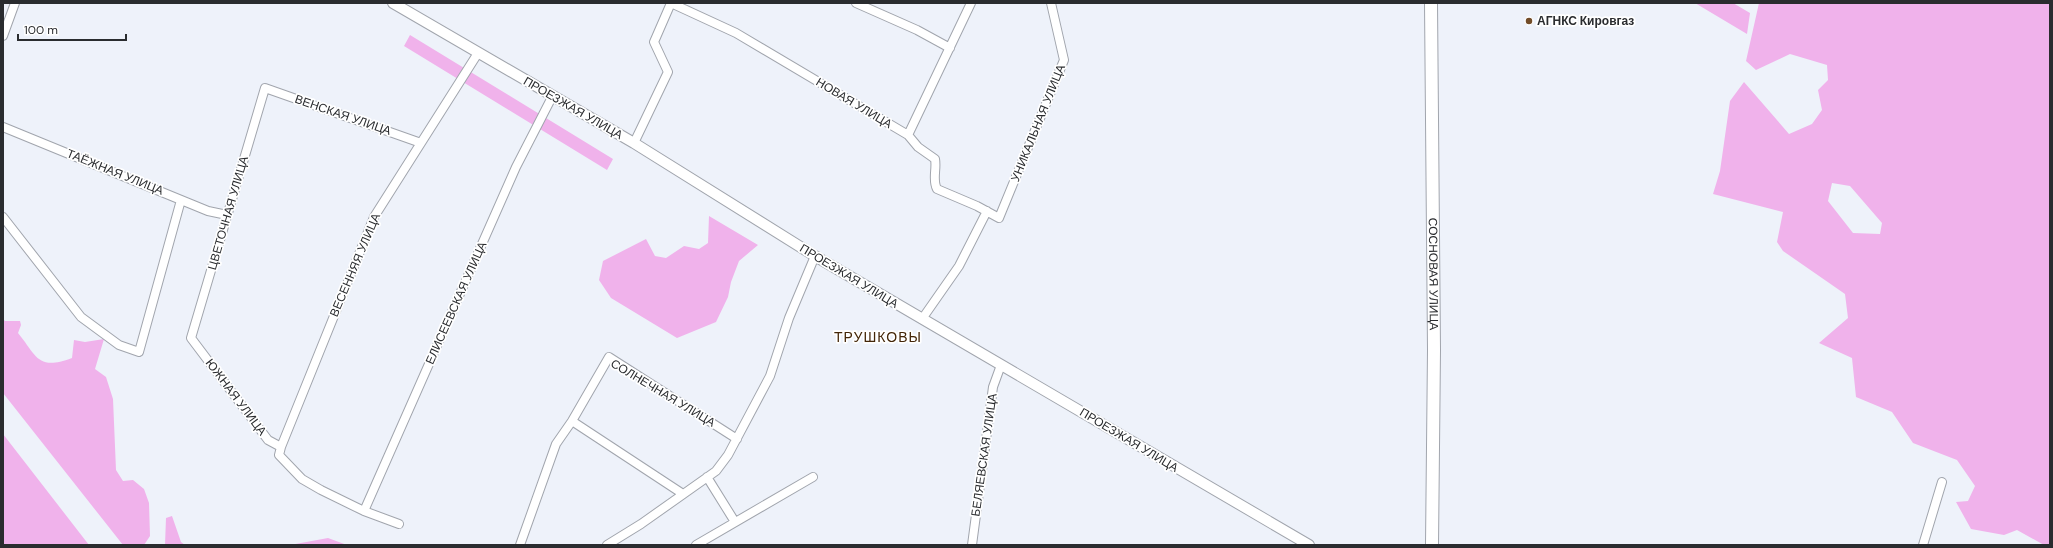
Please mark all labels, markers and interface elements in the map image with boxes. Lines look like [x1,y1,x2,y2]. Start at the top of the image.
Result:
place label: АГНКС Кировгаз [1537,13,1634,29]
scale bar [18,16,126,42]
marker: АГНКС Кировгаз [1524,16,1534,26]
text: 100 m [24,22,58,38]
street label: УНИКАЛЬНАЯ УЛИЦА [1007,62,1069,184]
street label: ПРОЕЗЖАЯ УЛИЦА [520,73,626,143]
street label: НОВАЯ УЛИЦА [813,74,895,132]
street label: ВЕНСКАЯ УЛИЦА [293,91,393,139]
street label: ТАЁЖНАЯ УЛИЦА [64,145,166,199]
street label: ЦВЕТОЧНАЯ УЛИЦА [204,154,252,272]
street label: ВЕСЕННЯЯ УЛИЦА [326,211,384,319]
street label: СОСНОВАЯ УЛИЦА [1425,218,1442,330]
street label: ЕЛИСЕЕВСКАЯ УЛИЦА [422,239,490,367]
street label: ПРОЕЗЖАЯ УЛИЦА [797,240,901,312]
district label: ТРУШКОВЫ [834,328,922,346]
street label: ЮЖНАЯ УЛИЦА [202,355,270,439]
street label: СОЛНЕЧНАЯ УЛИЦА [608,355,718,431]
street label: БЕЛЯЕВСКАЯ УЛИЦА [967,392,1001,518]
street label: ПРОЕЗЖАЯ УЛИЦА [1077,404,1181,476]

